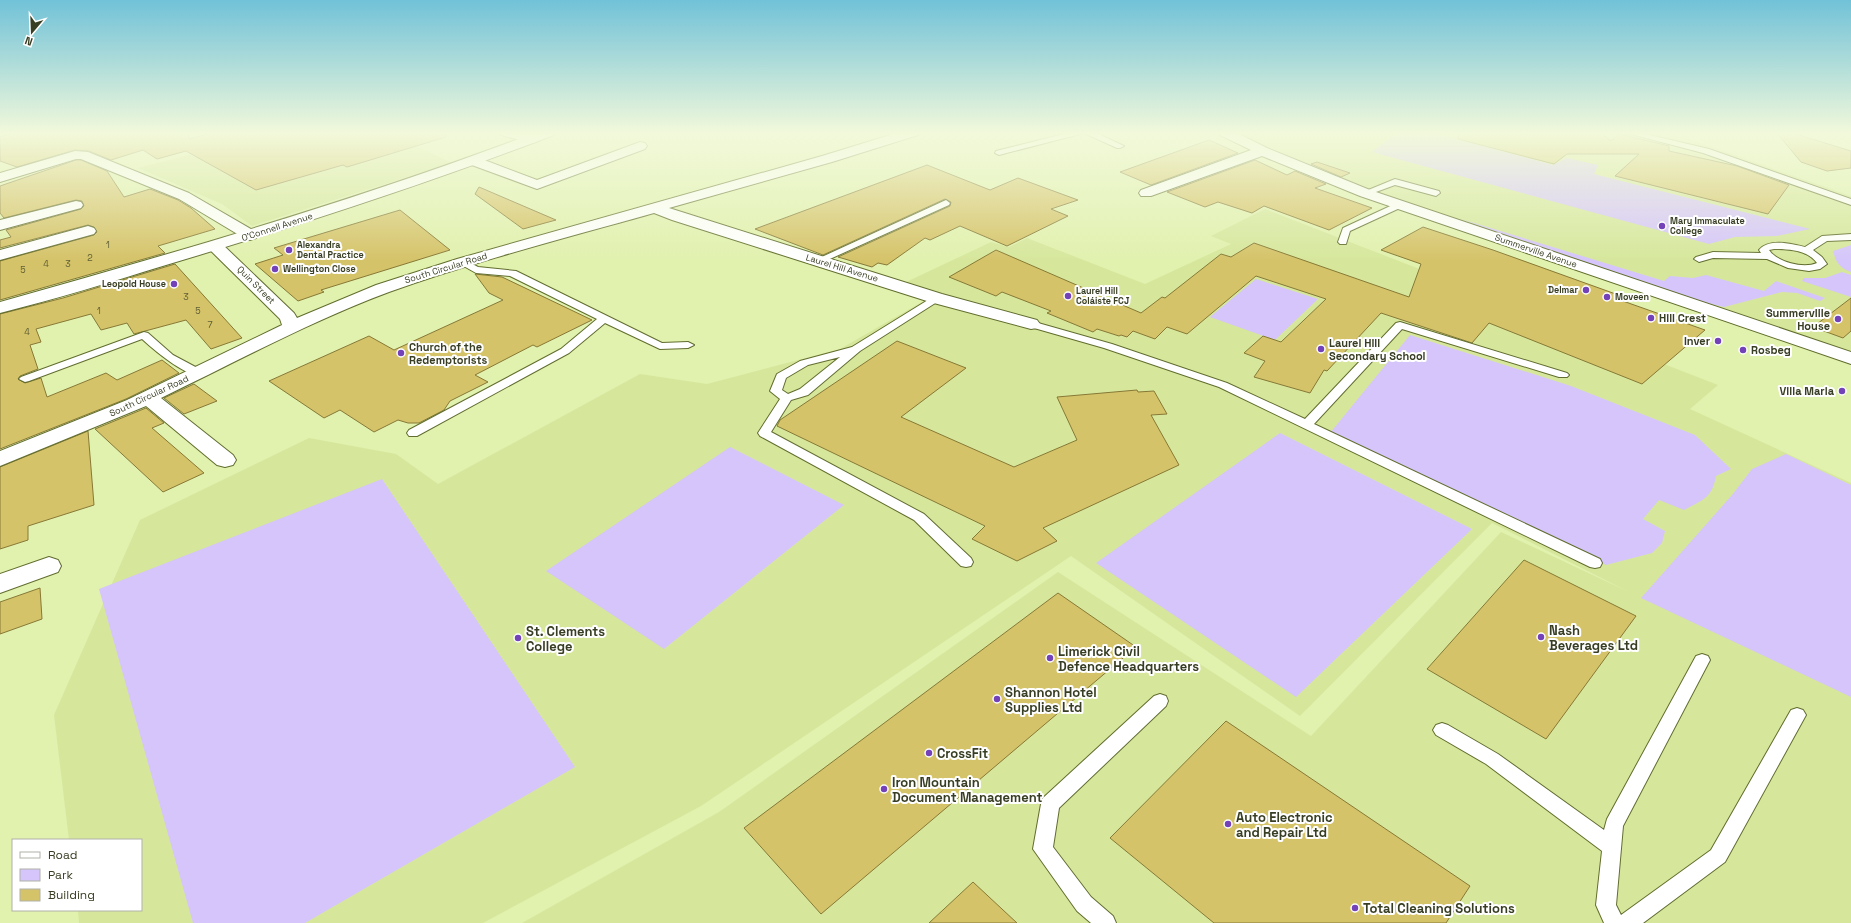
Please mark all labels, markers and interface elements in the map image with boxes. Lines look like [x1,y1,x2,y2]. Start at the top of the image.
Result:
north arrow [12,12,52,52]
text: N [23,34,35,49]
street label: O'Connell Avenue [240,210,314,244]
place label: Mary Immaculate College [1670,215,1745,237]
marker: Mary Immaculate College [1657,221,1667,231]
street label: Summerville Avenue [1493,231,1579,271]
house number: 1 [106,239,110,251]
place label: Alexandra Dental Practice [297,239,364,261]
marker: Alexandra Dental Practice [284,245,294,255]
street label: South Circular Road [403,250,489,286]
street label: Laurel Hill Avenue [804,251,880,285]
house number: 2 [87,252,93,264]
house number: 4 [43,258,49,270]
house number: 3 [65,258,71,270]
street label: Quin Street [234,263,278,307]
place label: Wellington Close [283,263,356,275]
house number: 5 [20,264,26,276]
marker: Wellington Close [270,264,280,274]
place label: Leopold House [102,278,166,290]
marker: Leopold House [169,279,179,289]
place label: Delmar [1548,284,1578,296]
place label: Laurel Hill Coláiste FCJ [1076,285,1130,307]
marker: Delmar [1581,285,1591,295]
house number: 3 [183,291,189,303]
marker: Laurel Hill Coláiste FCJ [1063,291,1073,301]
place label: Moveen [1615,291,1649,303]
marker: Moveen [1602,292,1612,302]
house number: 1 [97,305,101,317]
house number: 5 [195,305,201,317]
place label: Summerville House [1766,306,1830,333]
place label: Hill Crest [1659,311,1706,325]
marker: Hill Crest [1646,313,1656,323]
marker: Summerville House [1833,314,1843,324]
house number: 7 [207,319,213,331]
house number: 4 [24,326,30,338]
place label: Inver [1684,334,1711,348]
place label: Laurel Hill Secondary School [1329,336,1426,363]
marker: Inver [1713,336,1723,346]
place label: Church of the Redemptorists [409,340,487,367]
place label: Rosbeg [1751,343,1791,357]
marker: Laurel Hill Secondary School [1316,344,1326,354]
marker: Rosbeg [1738,345,1748,355]
marker: Church of the Redemptorists [396,348,406,358]
street label: South Circular Road [108,372,191,420]
place label: Villa Maria [1780,384,1835,398]
marker: Villa Maria [1837,386,1847,396]
place label: Nash Beverages Ltd [1549,622,1638,654]
place label: St. Clements College [526,623,605,655]
marker: Nash Beverages Ltd [1536,632,1546,642]
marker: St. Clements College [513,633,523,643]
place label: Limerick Civil Defence Headquarters [1058,643,1199,675]
marker: Limerick Civil Defence Headquarters [1045,653,1055,663]
place label: Shannon Hotel Supplies Ltd [1005,684,1097,716]
marker: Shannon Hotel Supplies Ltd [992,694,1002,704]
place label: CrossFit [937,745,988,762]
marker: CrossFit [924,748,934,758]
place label: Iron Mountain Document Management [892,774,1042,806]
marker: Iron Mountain Document Management [879,784,889,794]
place label: Auto Electronic and Repair Ltd [1236,809,1333,841]
marker: Auto Electronic and Repair Ltd [1223,819,1233,829]
legend [12,839,142,911]
text: Road [48,847,77,863]
text: Park [48,867,73,883]
text: Building [48,887,95,903]
place label: Total Cleaning Solutions [1363,900,1515,917]
marker: Total Cleaning Solutions [1350,903,1360,913]

